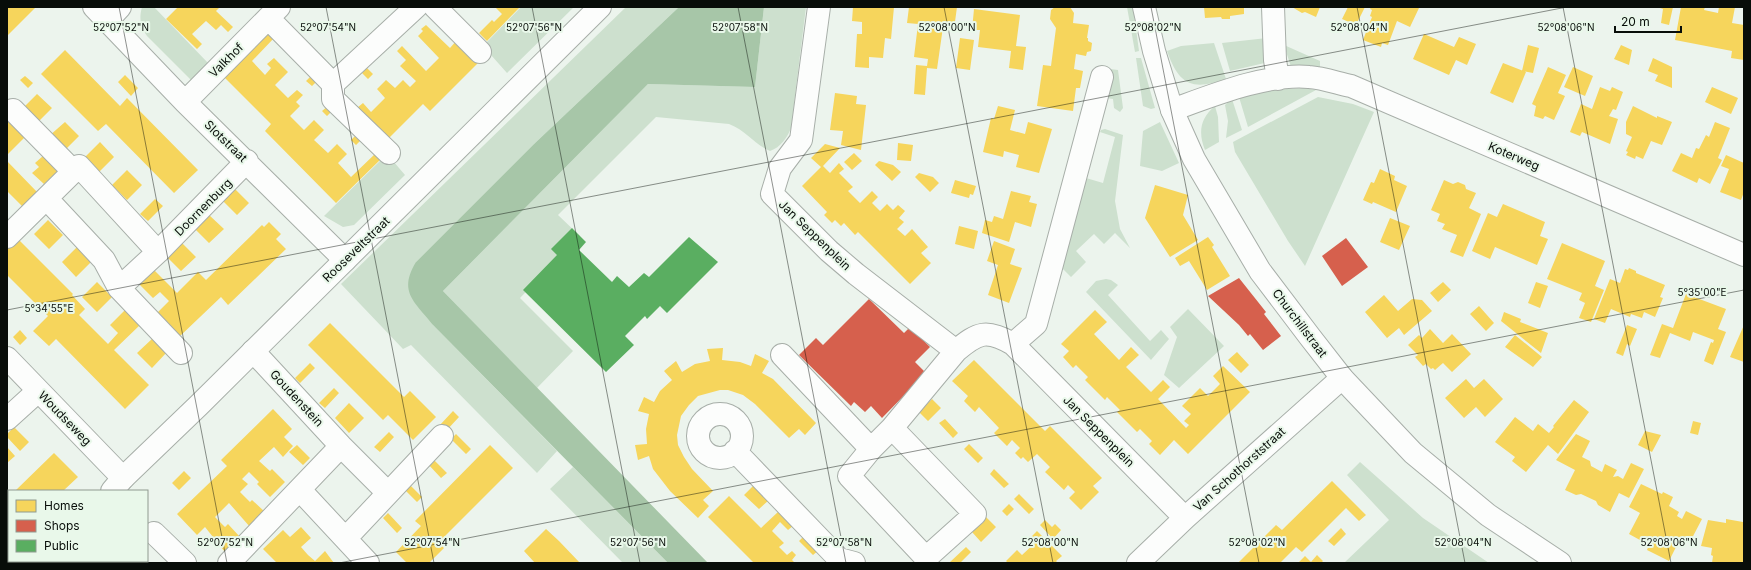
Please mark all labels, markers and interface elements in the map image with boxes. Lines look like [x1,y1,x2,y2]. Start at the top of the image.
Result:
scale bar [1615,8,1681,34]
text: 20 m [1621,14,1650,29]
text: 52°07'52"N [93,21,149,33]
text: 52°07'54"N [300,21,356,33]
text: 52°07'56"N [506,21,562,33]
text: 52°07'58"N [712,21,768,33]
text: 52°08'00"N [918,21,976,33]
text: 52°08'02"N [1125,21,1181,33]
text: 52°08'04"N [1330,21,1388,33]
text: 52°08'06"N [1538,21,1594,33]
street label: Valkhof [206,39,247,80]
street label: Slotstraat [201,117,251,165]
street label: Koterweg [1486,139,1542,173]
street label: Doornenburg [171,175,235,239]
street label: Jan Seppenplein [776,197,854,273]
street label: Rooseveltstraat [319,213,393,285]
street label: Churchillstraat [1269,286,1331,360]
text: 5°35'00"E [1677,286,1727,298]
text: 5°34'55"E [24,302,74,314]
street label: Goudenstein [267,367,327,429]
street label: Woudseweg [35,388,95,448]
street label: Jan Seppenplein [1060,392,1138,470]
street label: Van Schothorststraat [1190,424,1288,514]
legend [8,490,148,562]
text: Homes [44,498,84,513]
text: Shops [44,518,80,533]
text: 52°07'52"N [197,536,253,548]
text: 52°07'54"N [404,536,460,548]
text: 52°07'56"N [610,536,666,548]
text: 52°07'58"N [816,536,872,548]
text: 52°08'00"N [1021,536,1079,548]
text: 52°08'02"N [1229,536,1285,548]
text: 52°08'04"N [1434,536,1492,548]
text: 52°08'06"N [1641,536,1697,548]
text: Public [44,538,79,553]

